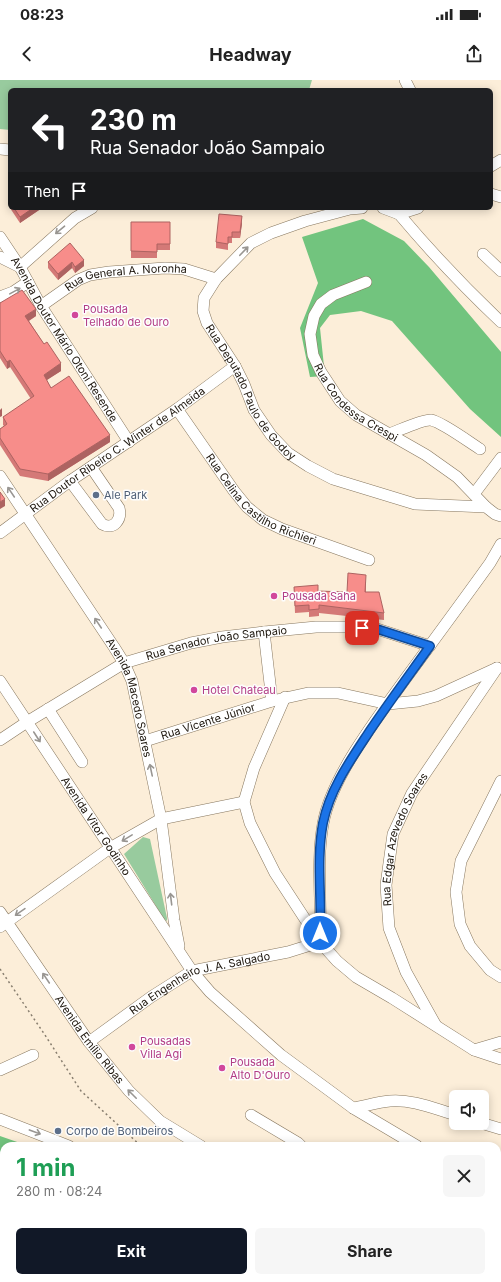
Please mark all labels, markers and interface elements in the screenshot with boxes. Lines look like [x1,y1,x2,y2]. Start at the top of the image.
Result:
text: 08:23 [20,5,64,24]
icon: back [16,43,38,65]
icon: share [463,43,485,65]
text: Headway [209,44,292,65]
text: 230 m [90,103,177,137]
icon: left [24,104,76,156]
text: Rua Senador João Sampaio [90,137,325,158]
icon: arrive [68,180,90,202]
text: Then [24,182,60,201]
one-way arrow [55,226,65,235]
one-way arrow [239,246,249,256]
street label: Avenida Doutor Mário Otoni Resende [8,254,121,424]
street label: Rua General A. Noronha [62,261,187,294]
one-way arrow [8,286,20,294]
place label: Pousada Telhado de Ouro [83,302,170,329]
marker: Pousada Telhado de Ouro [70,310,80,320]
street label: Rua Deputado Paulo de Godoy [203,322,299,463]
street label: Rua Condessa Crespi [311,361,400,444]
street label: Rua Doutor Ribeiro C. Winter de Almeida [27,384,208,515]
street label: Rua Celina Castilho Richieri [203,451,318,548]
one-way arrow [7,487,15,498]
place label: Ale Park [104,488,147,502]
marker: Ale Park [91,490,101,500]
place label: Pousada Saha [282,589,356,603]
marker: Pousada Saha [269,591,279,601]
pin [345,611,379,645]
one-way arrow [94,617,102,629]
icon: arrive [351,617,373,639]
street label: Rua Senador João Sampaio [144,623,288,663]
street label: Avenida Macedo Soares [103,635,155,759]
place label: Hotel Chateau [202,683,276,697]
marker: Hotel Chateau [189,685,199,695]
street label: Rua Vicente Júnior [159,700,257,743]
one-way arrow [33,731,41,742]
one-way arrow [147,764,155,777]
street label: Rua Edgar Azevedo Soares [379,770,431,907]
street label: Avenida Vitor Godinho [58,774,134,879]
one-way arrow [121,835,133,843]
one-way arrow [167,892,175,905]
one-way arrow [15,908,26,916]
position arrow [299,912,341,954]
street label: Rua Engenheiro J. A. Salgado [126,949,272,1017]
one-way arrow [42,973,50,984]
street label: Avenida Emílio Ribas [52,993,127,1087]
place label: Pousadas Villa Agi [140,1034,191,1061]
marker: Pousadas Villa Agi [127,1042,137,1052]
place label: Pousada Alto D'Ouro [230,1055,291,1082]
marker: Pousada Alto D'Ouro [217,1063,227,1073]
one-way arrow [127,1089,137,1099]
map controls [449,1090,489,1130]
button: sound [449,1090,489,1130]
place label: Corpo de Bombeiros [66,1124,173,1138]
marker: Corpo de Bombeiros [53,1126,63,1136]
one-way arrow [28,1129,40,1137]
text: 1 min [16,1153,75,1182]
button: close [443,1155,485,1197]
text: 280 m · 08:24 [16,1183,102,1199]
button: Exit [16,1228,247,1274]
button: Share [255,1228,485,1274]

